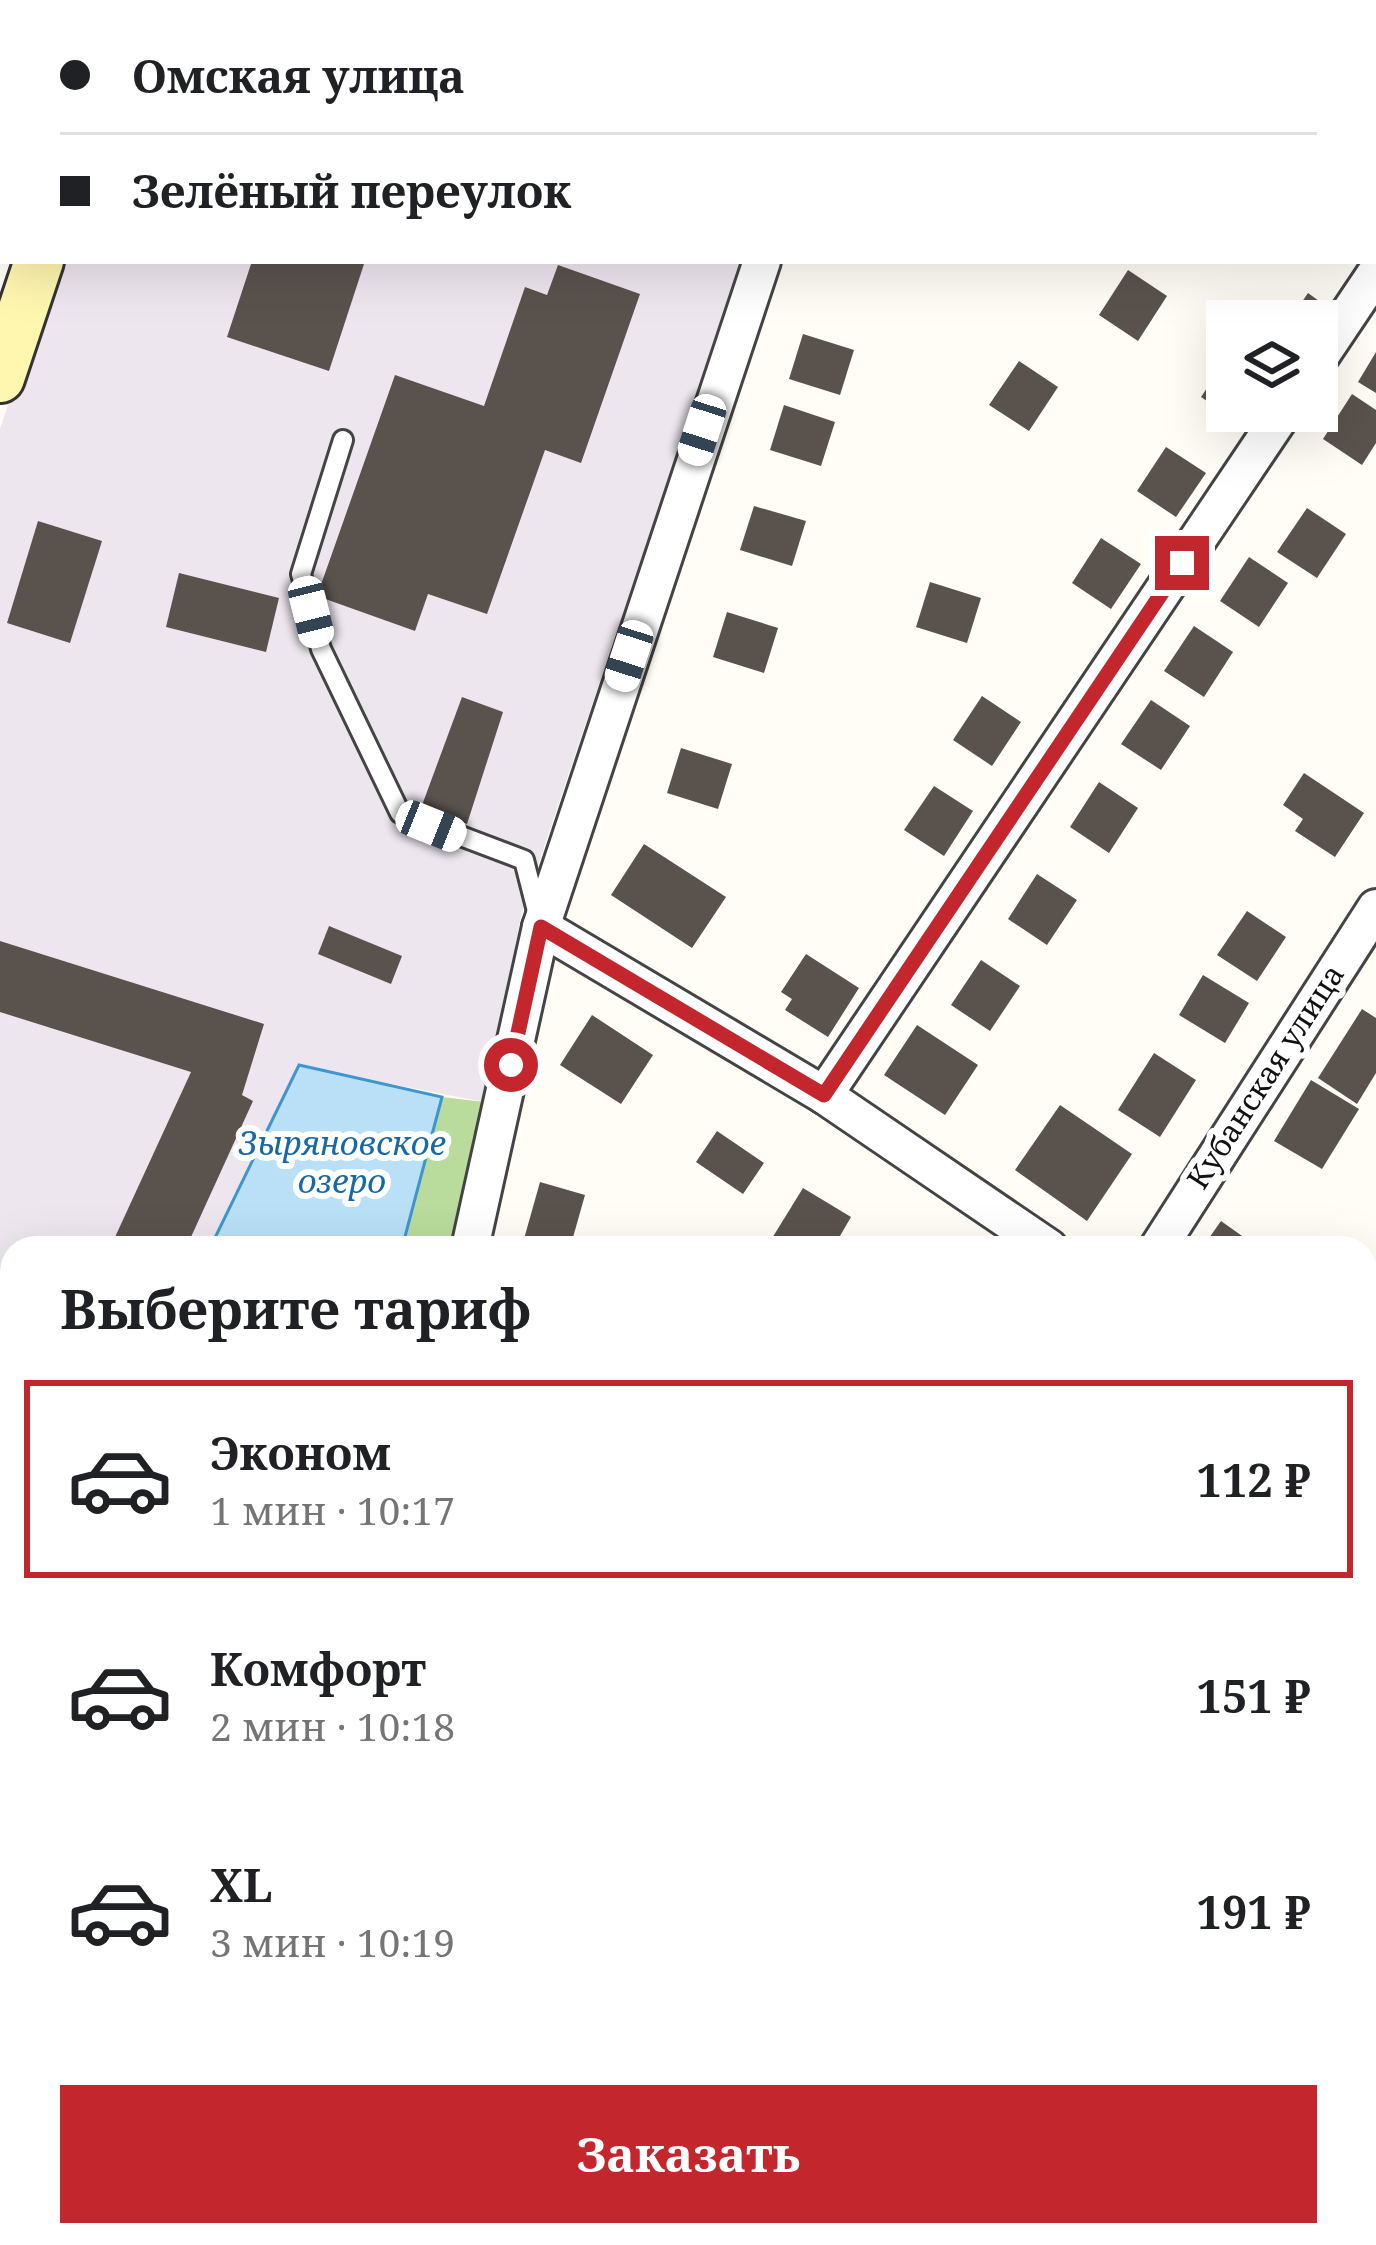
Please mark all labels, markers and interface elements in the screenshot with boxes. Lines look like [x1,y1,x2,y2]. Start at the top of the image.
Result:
text: Омская улица [132,45,465,106]
text: Зелёный переулок [132,160,571,221]
map controls [1206,300,1338,432]
button: layers [1206,300,1338,432]
car [674,390,730,470]
route end [1155,536,1209,590]
car [285,573,337,651]
car [601,616,657,696]
car [391,796,471,856]
street label: Кубанская улица [1177,956,1353,1196]
route start [484,1038,538,1092]
water label: Зыряновское озеро [238,1120,446,1203]
text: Выберите тариф [60,1271,531,1345]
text: Эконом [210,1422,391,1483]
icon: car [66,1425,174,1533]
text: 112 ₽ [1196,1449,1311,1510]
text: 1 мин · 10:17 [210,1483,455,1536]
text: Комфорт [210,1638,426,1699]
icon: car [66,1641,174,1749]
text: 151 ₽ [1196,1665,1311,1726]
text: 2 мин · 10:18 [210,1699,455,1752]
text: XL [210,1854,272,1915]
icon: car [66,1857,174,1965]
text: 191 ₽ [1196,1881,1311,1942]
text: 3 мин · 10:19 [210,1915,455,1968]
button: Заказать [60,2085,1317,2223]

